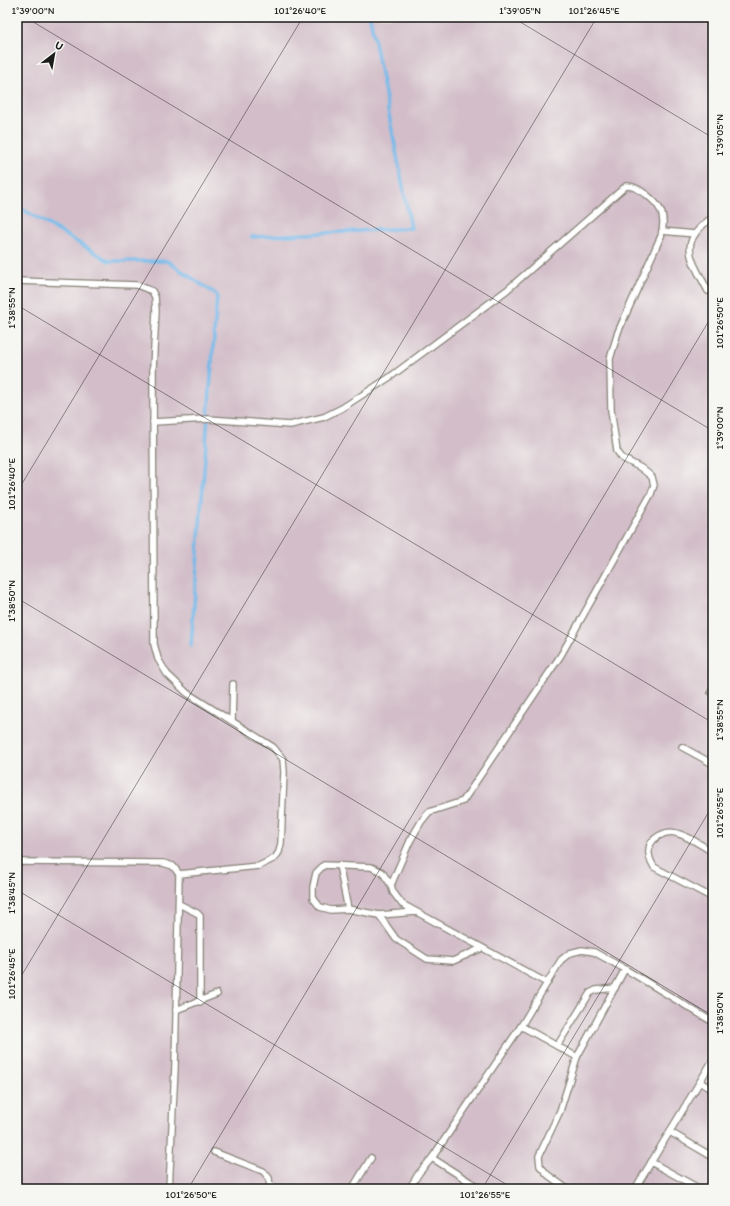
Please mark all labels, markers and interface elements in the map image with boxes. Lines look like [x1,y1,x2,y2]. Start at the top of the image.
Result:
text: 1°39'00"N [12,4,55,17]
text: 101°26'40"E [274,4,327,17]
text: 1°39'05"N [499,4,541,17]
text: 101°26'45"E [568,4,620,17]
north arrow [34,34,74,74]
text: U [52,38,65,53]
text: 1°39'05"N [713,114,726,156]
text: 1°38'55"N [5,287,18,329]
text: 101°26'50"E [713,297,726,349]
text: 1°39'00"N [713,406,726,449]
text: 101°26'40"E [5,457,18,510]
text: 1°38'50"N [5,580,18,622]
text: 1°38'55"N [713,699,726,741]
text: 101°26'55"E [713,787,726,838]
text: 1°38'45"N [5,872,18,914]
text: 101°26'45"E [5,948,18,1000]
text: 1°38'50"N [713,992,726,1034]
text: 101°26'50"E [165,1188,217,1201]
text: 101°26'55"E [460,1188,511,1201]

